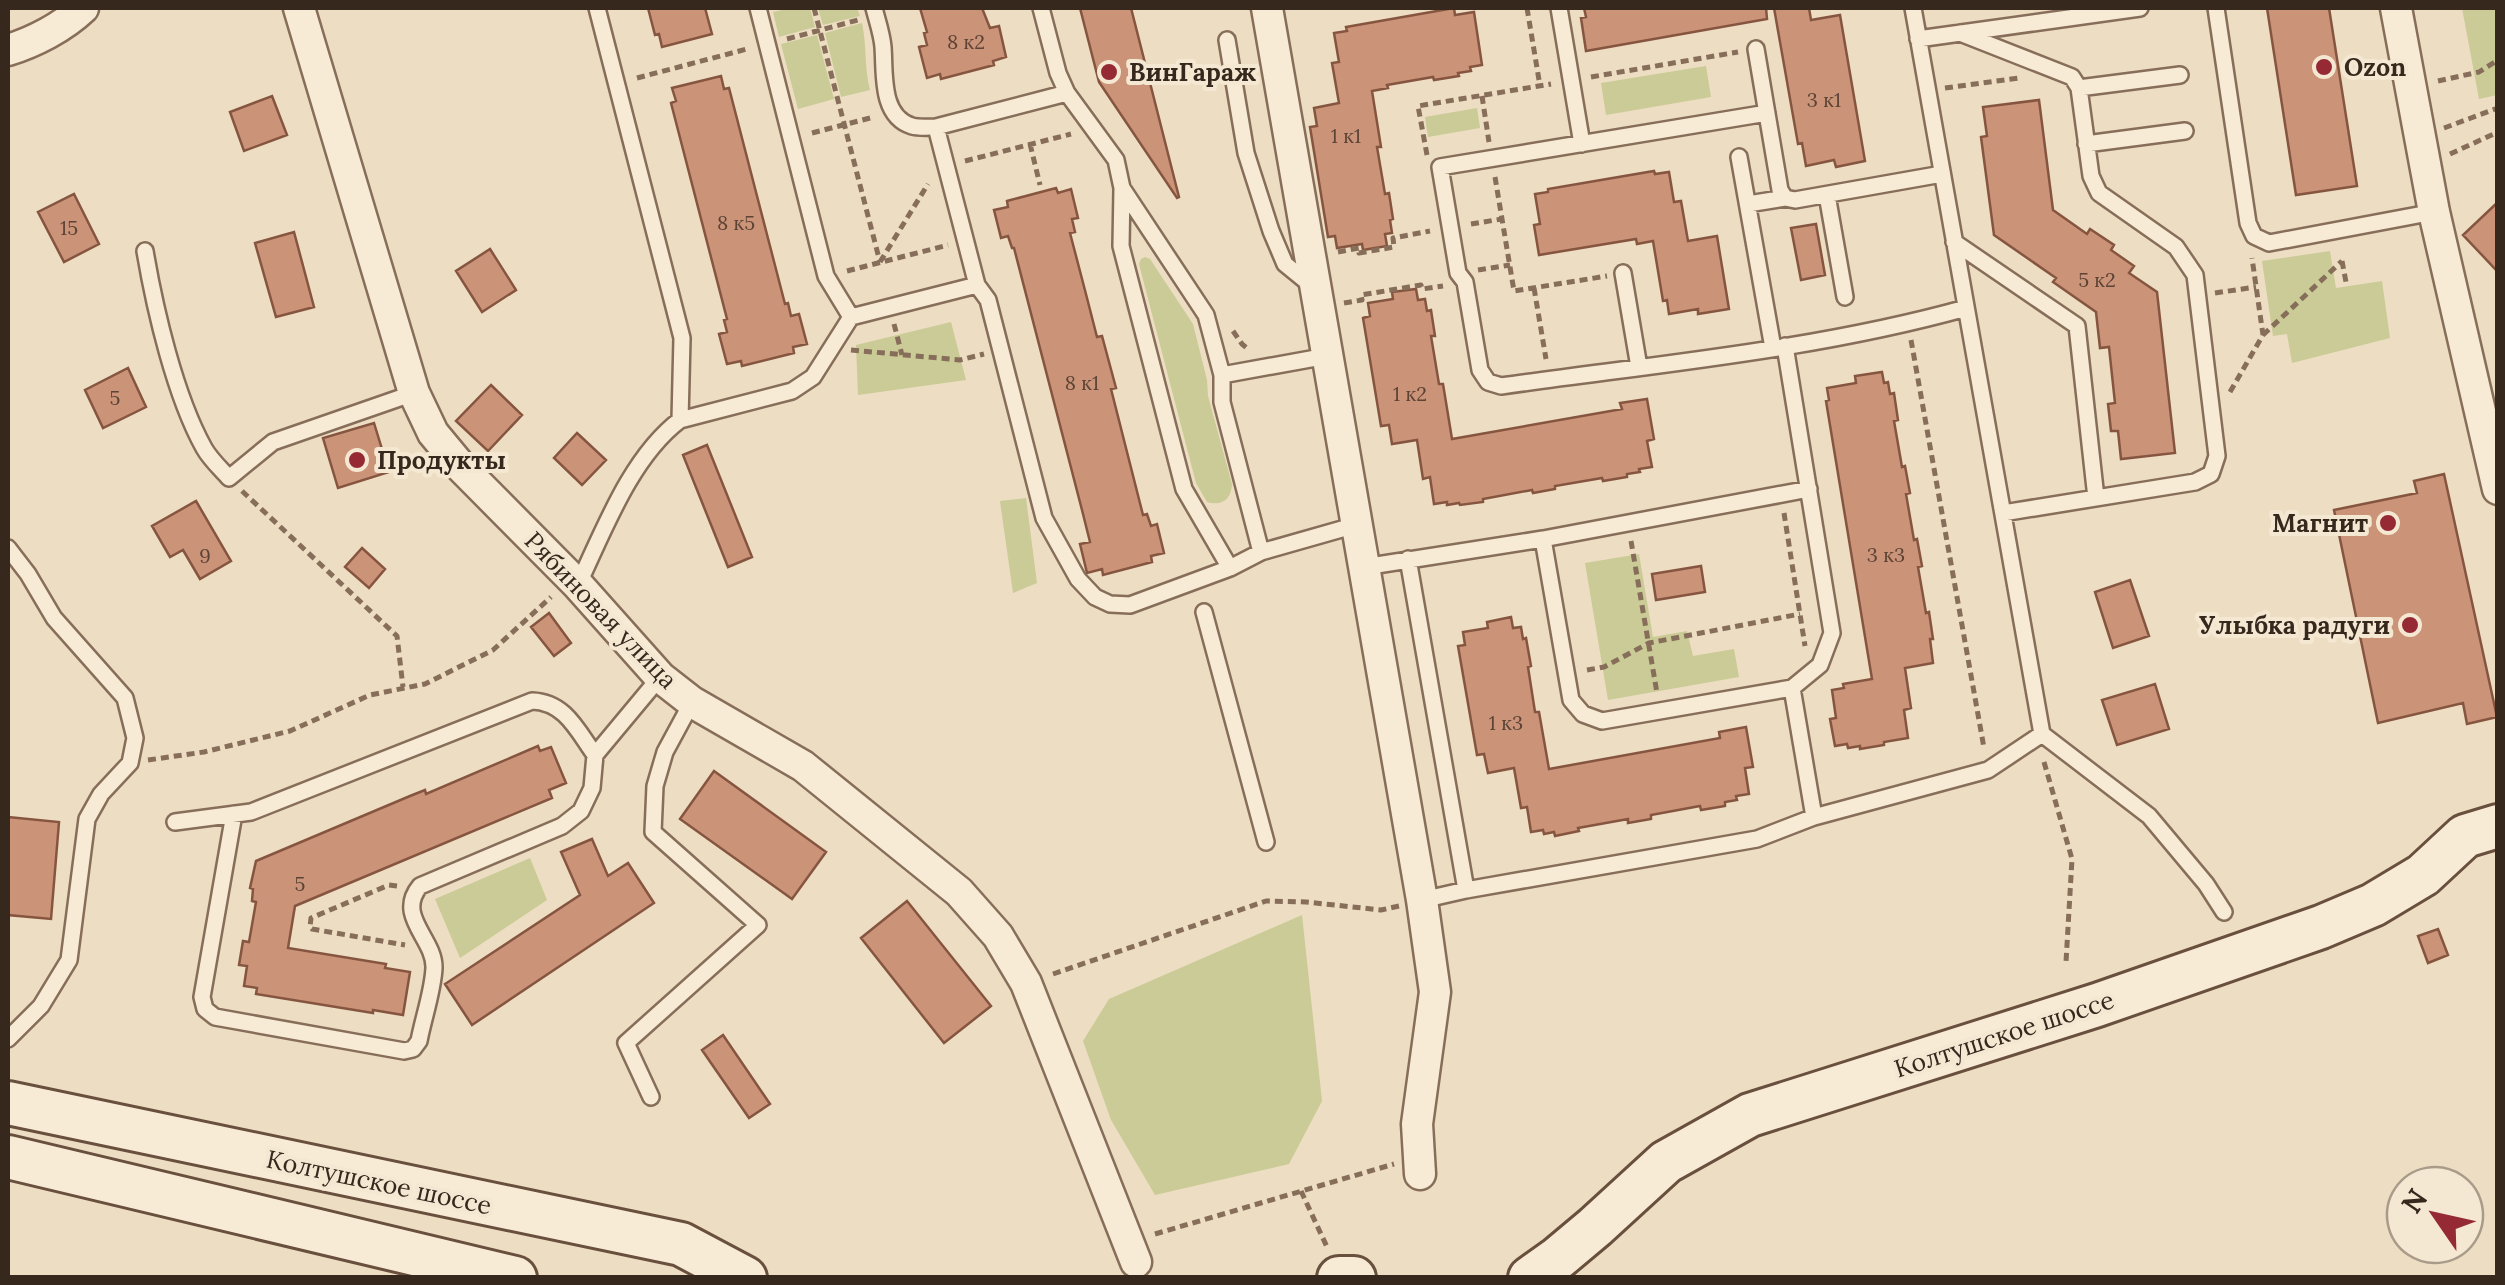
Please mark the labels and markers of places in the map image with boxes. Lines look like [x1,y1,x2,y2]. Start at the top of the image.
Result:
place label: Ozon [2344,51,2406,83]
place label: ВинГараж [1129,56,1256,88]
marker: Ozon [2313,56,2335,78]
marker: ВинГараж [1098,61,1120,83]
place label: Продукты [377,444,506,476]
marker: Продукты [346,449,368,471]
place label: Магнит [2272,507,2368,539]
marker: Магнит [2377,512,2399,534]
place label: Улыбка радуги [2199,609,2390,641]
marker: Улыбка радуги [2399,614,2421,636]

